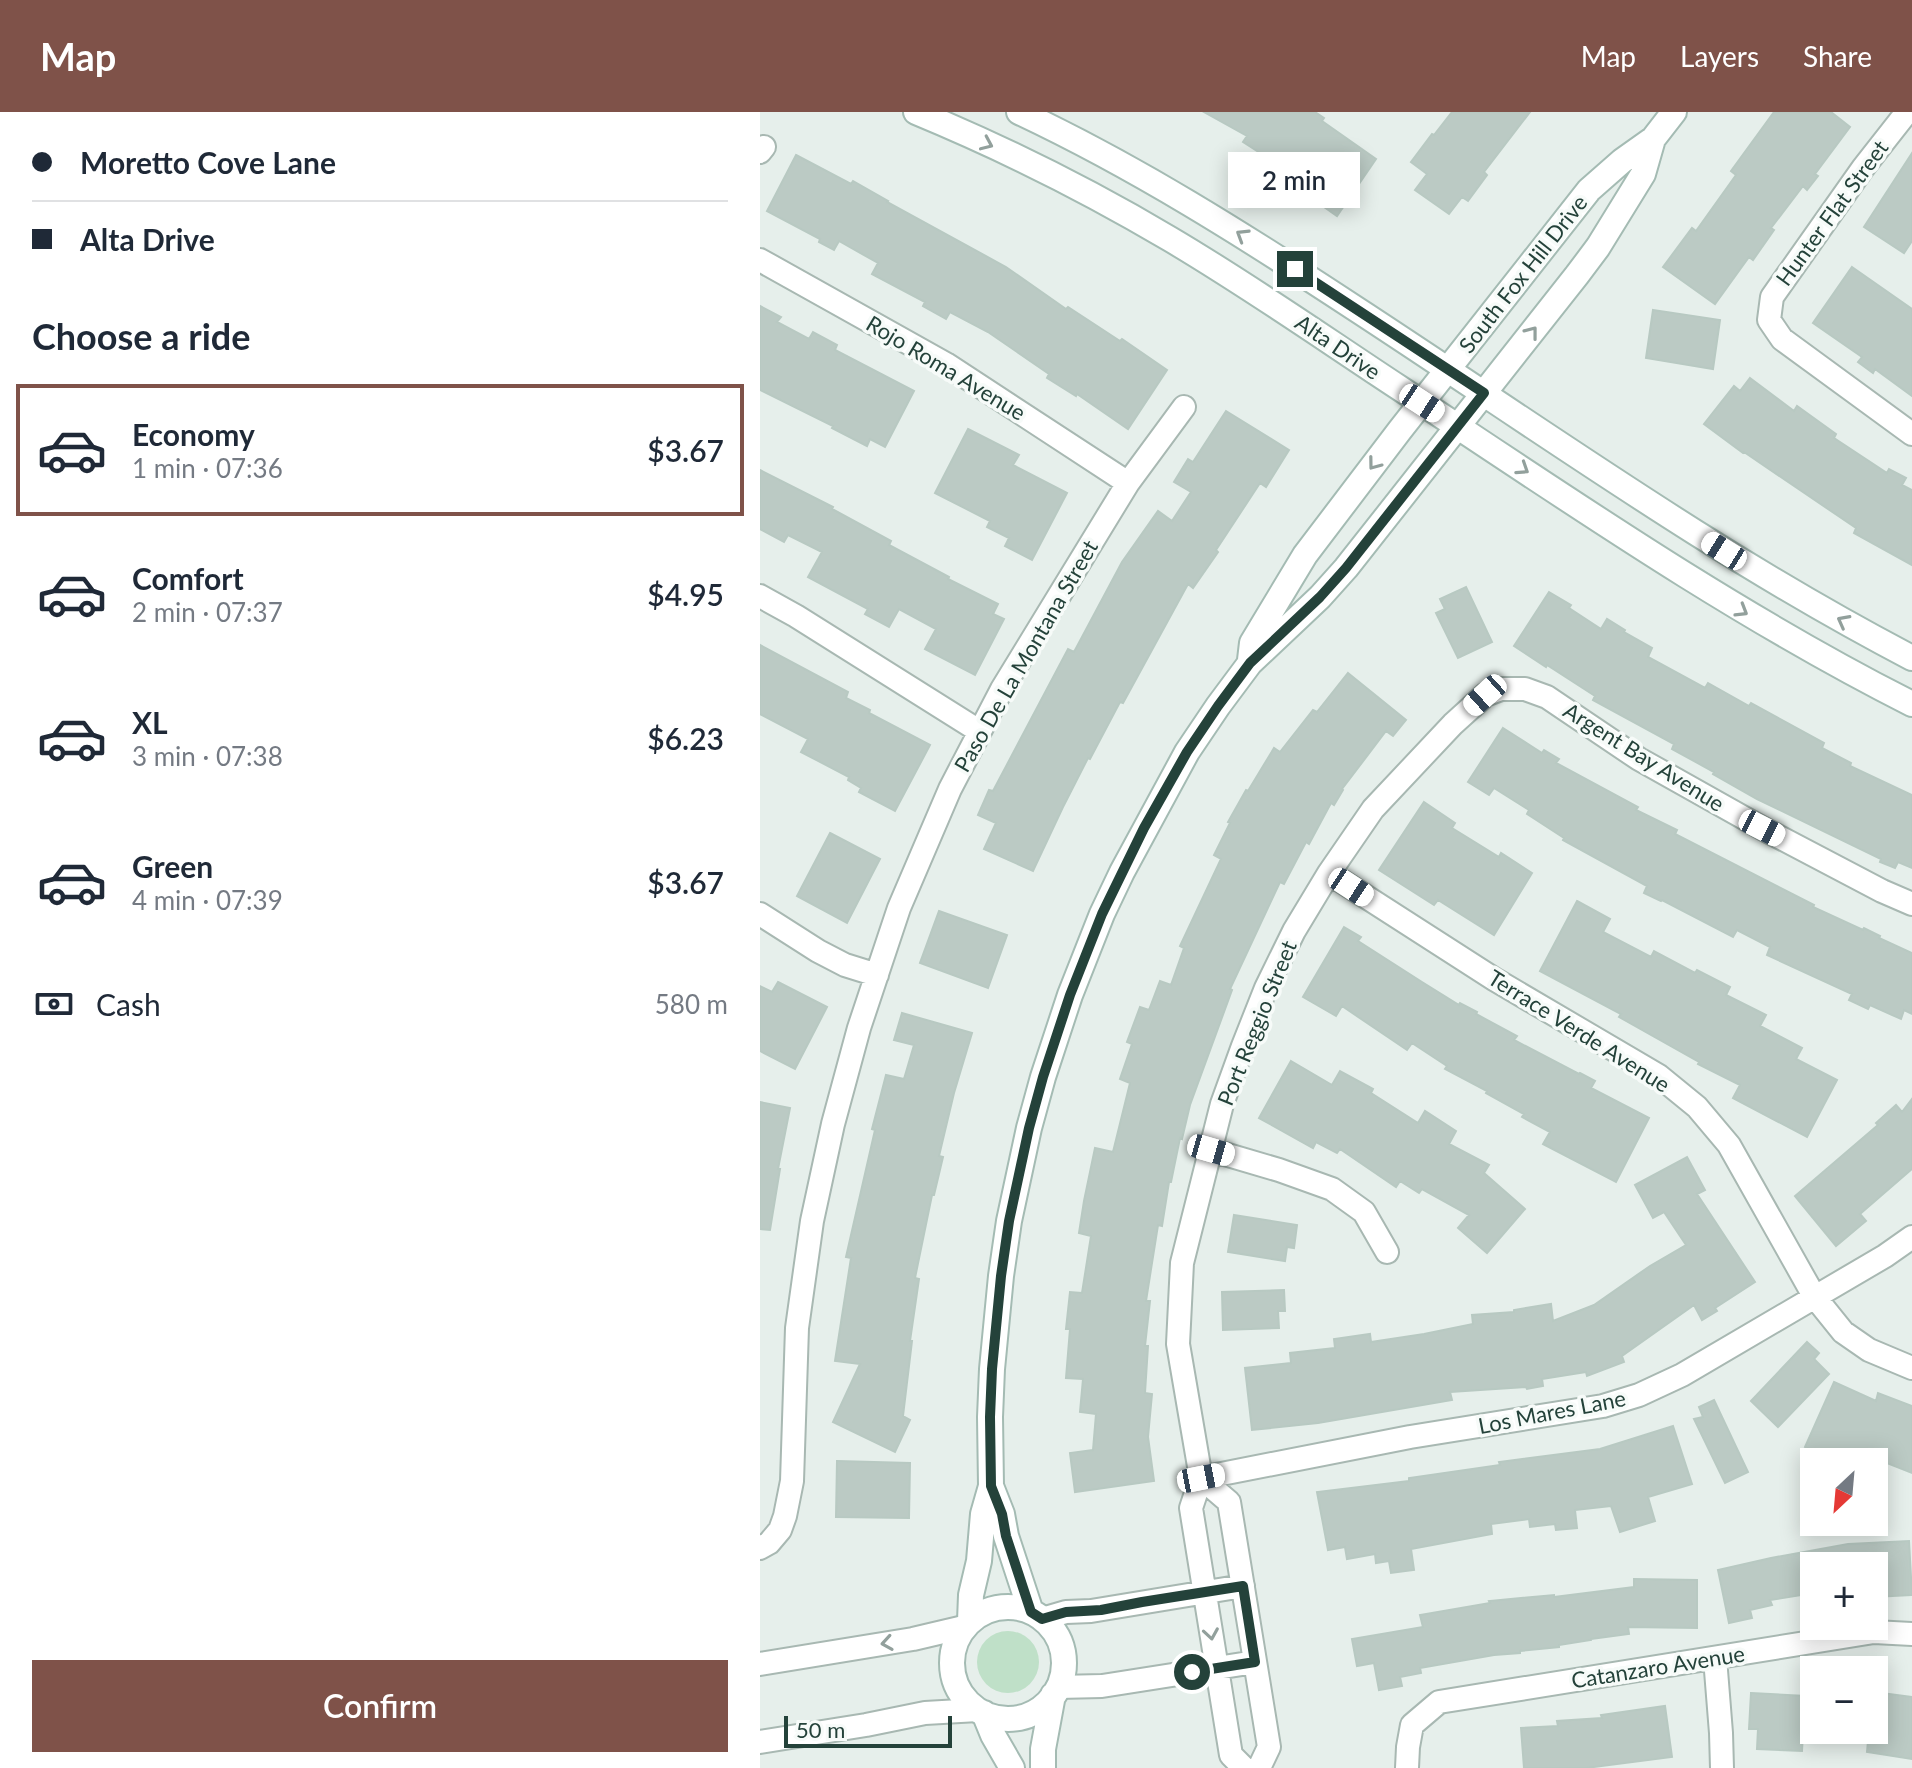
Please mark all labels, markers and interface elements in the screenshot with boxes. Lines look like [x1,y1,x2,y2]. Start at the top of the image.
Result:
text: Map [40,33,116,79]
text: Map [1581,39,1636,73]
text: Layers [1680,39,1759,73]
text: Share [1803,39,1872,73]
one-way arrow [979,134,993,150]
street label: Hunter Flat Street [1770,135,1894,291]
text: Moretto Cove Lane [80,144,336,180]
callout: 2 min [1229,153,1361,209]
text: 2 min [1262,164,1326,196]
street label: South Fox Hill Drive [1453,189,1593,358]
text: Alta Drive [80,221,215,257]
one-way arrow [1236,229,1251,244]
route end [1277,251,1313,287]
street label: Alta Drive [1291,308,1386,385]
street label: Rojo Roma Avenue [862,309,1031,426]
text: Choose a ride [32,314,251,358]
one-way arrow [1522,327,1537,341]
car [1395,380,1449,426]
icon: car [36,414,108,486]
text: Economy [132,416,255,452]
text: $3.67 [647,432,724,468]
text: 1 min · 07:36 [132,452,283,484]
one-way arrow [1370,455,1384,470]
one-way arrow [1515,460,1529,475]
car [1697,528,1751,574]
street label: Paso De La Montana Street [948,535,1103,777]
icon: car [36,558,108,630]
text: Comfort [132,560,244,596]
text: $4.95 [647,576,724,612]
text: 2 min · 07:37 [132,596,283,628]
one-way arrow [1733,601,1748,616]
one-way arrow [1837,616,1851,631]
car [1459,670,1511,720]
street label: Argent Bay Avenue [1559,696,1730,817]
icon: car [36,702,108,774]
text: XL [132,704,168,740]
text: $6.23 [647,720,724,756]
text: 3 min · 07:38 [132,740,283,772]
car [1735,806,1789,850]
icon: car [36,846,108,918]
text: Green [132,848,213,884]
text: $3.67 [647,864,724,900]
car [1324,864,1378,910]
text: 4 min · 07:39 [132,884,283,916]
street label: Port Reggio Street [1211,936,1302,1109]
street label: Terrace Verde Avenue [1483,964,1675,1098]
icon: cash [32,982,76,1026]
text: Cash [96,986,161,1022]
text: 580 m [655,988,728,1020]
car [1185,1132,1237,1168]
street label: Los Mares Lane [1476,1384,1628,1439]
north arrow [1800,1448,1888,1536]
map controls [1800,1448,1888,1744]
car [1175,1462,1227,1494]
button: + [1800,1552,1888,1640]
one-way arrow [1202,1627,1219,1641]
one-way arrow [881,1634,894,1651]
street label: Catanzaro Avenue [1569,1639,1747,1694]
route start [1174,1654,1210,1690]
button: − [1800,1656,1888,1744]
button: Confirm [32,1660,728,1752]
scale bar [784,1712,952,1748]
text: 50 m [796,1716,845,1743]

